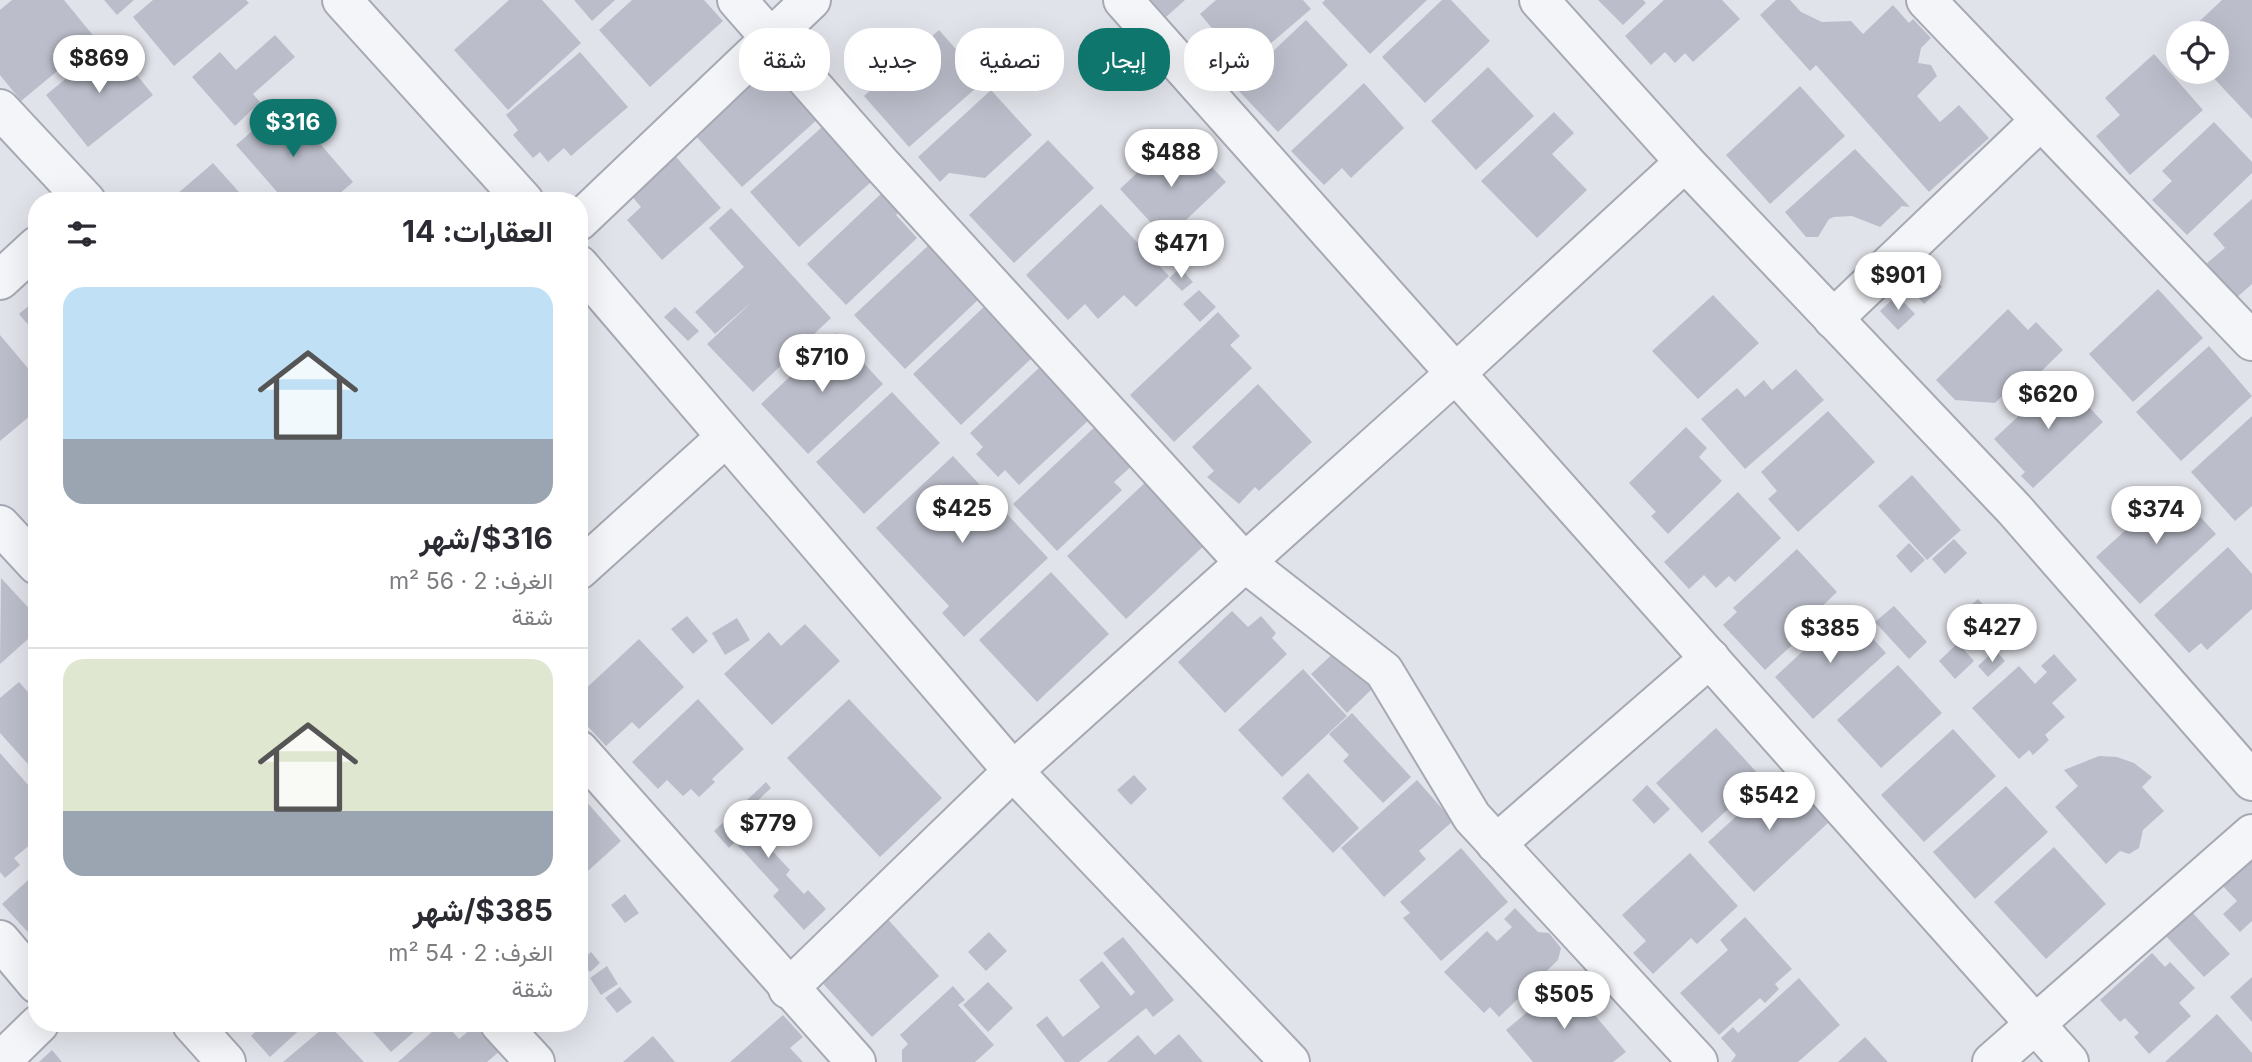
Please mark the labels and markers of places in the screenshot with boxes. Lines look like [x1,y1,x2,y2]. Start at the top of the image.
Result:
pin: $869 [58,36,140,95]
pin: $316 [252,100,334,159]
pin: $488 [1130,130,1212,189]
pin: $471 [1140,220,1222,280]
pin: $901 [1857,252,1939,312]
pin: $710 [781,334,863,394]
pin: $620 [2007,372,2089,431]
pin: $425 [921,486,1003,545]
pin: $374 [2115,486,2197,546]
pin: $427 [1951,604,2033,664]
pin: $385 [1789,606,1871,665]
pin: $542 [1728,772,1810,832]
pin: $779 [727,800,809,860]
pin: $505 [1523,972,1605,1031]

